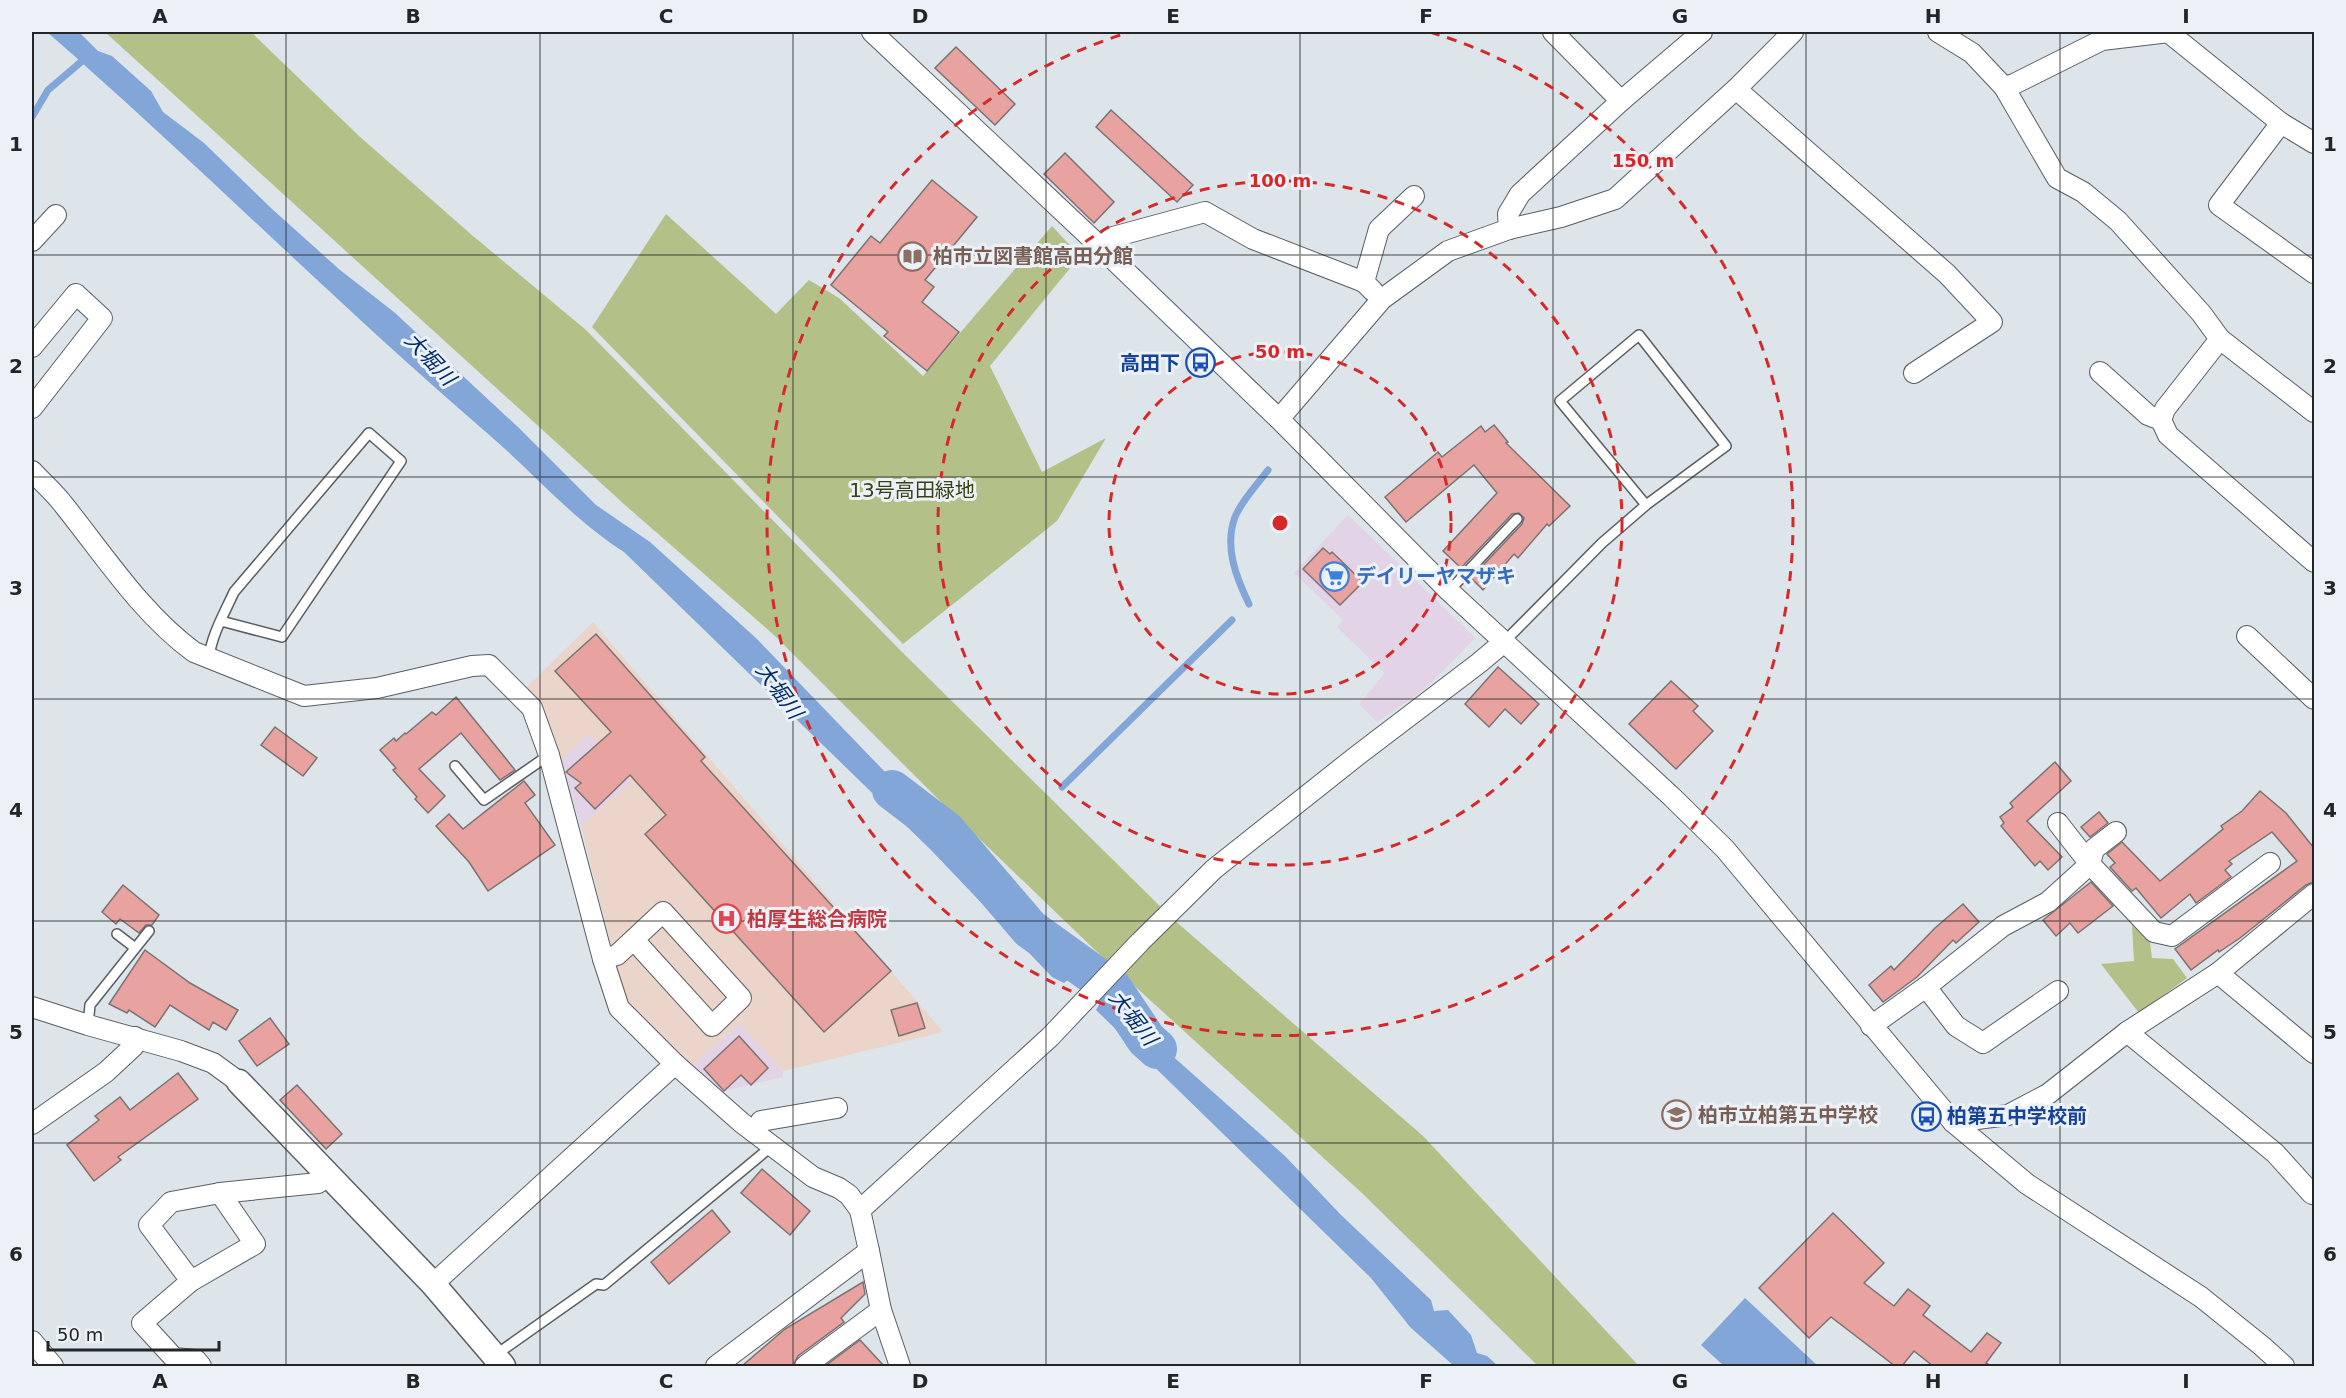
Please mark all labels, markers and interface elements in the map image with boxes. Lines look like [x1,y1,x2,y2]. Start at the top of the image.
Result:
text: A [152,4,168,28]
text: B [405,4,421,28]
text: C [659,4,673,28]
text: D [912,4,928,28]
text: E [1166,4,1180,28]
text: F [1419,4,1433,28]
text: G [1672,4,1688,28]
text: H [1925,4,1941,28]
text: I [2182,4,2190,28]
text: 1 [9,132,23,156]
text: 1 [2323,132,2337,156]
text: 150 m [1612,150,1674,171]
text: 100 m [1249,170,1311,191]
library icon: 柏市立図書館高田分館 [896,240,928,272]
place label: 柏市立図書館高田分館 [933,244,1133,268]
water label: 大堀川 [400,328,462,392]
text: 50 m [1255,341,1305,362]
bus stop icon: 高田下 [1185,347,1217,379]
place label: 高田下 [1120,351,1180,375]
text: 2 [9,354,23,378]
text: 2 [2323,354,2337,378]
park label: 13号高田緑地 [849,478,975,502]
centre of rings [1270,513,1290,533]
supermarket icon: デイリーヤマザキ [1319,560,1351,592]
place label: デイリーヤマザキ [1356,564,1516,588]
text: 3 [9,576,23,600]
text: 3 [2323,576,2337,600]
water label: 大堀川 [751,658,808,725]
text: 4 [9,798,23,822]
text: 4 [2323,798,2337,822]
hospital icon: 柏厚生総合病院 [710,903,742,935]
place label: 柏厚生総合病院 [747,907,887,931]
water label: 大堀川 [1104,986,1163,1052]
text: 5 [9,1020,23,1044]
text: 5 [2323,1020,2337,1044]
school or university icon: 柏市立柏第五中学校 [1661,1099,1693,1131]
bus stop icon: 柏第五中学校前 [1910,1100,1942,1132]
place label: 柏市立柏第五中学校 [1698,1103,1878,1127]
place label: 柏第五中学校前 [1947,1104,2087,1128]
text: 6 [9,1242,23,1266]
text: 6 [2323,1242,2337,1266]
scale bar [48,1314,219,1352]
text: 50 m [57,1324,103,1345]
text: A [152,1369,168,1393]
text: B [405,1369,421,1393]
text: C [659,1369,673,1393]
text: D [912,1369,928,1393]
text: E [1166,1369,1180,1393]
text: F [1419,1369,1433,1393]
text: G [1672,1369,1688,1393]
text: H [1925,1369,1941,1393]
text: I [2182,1369,2190,1393]

